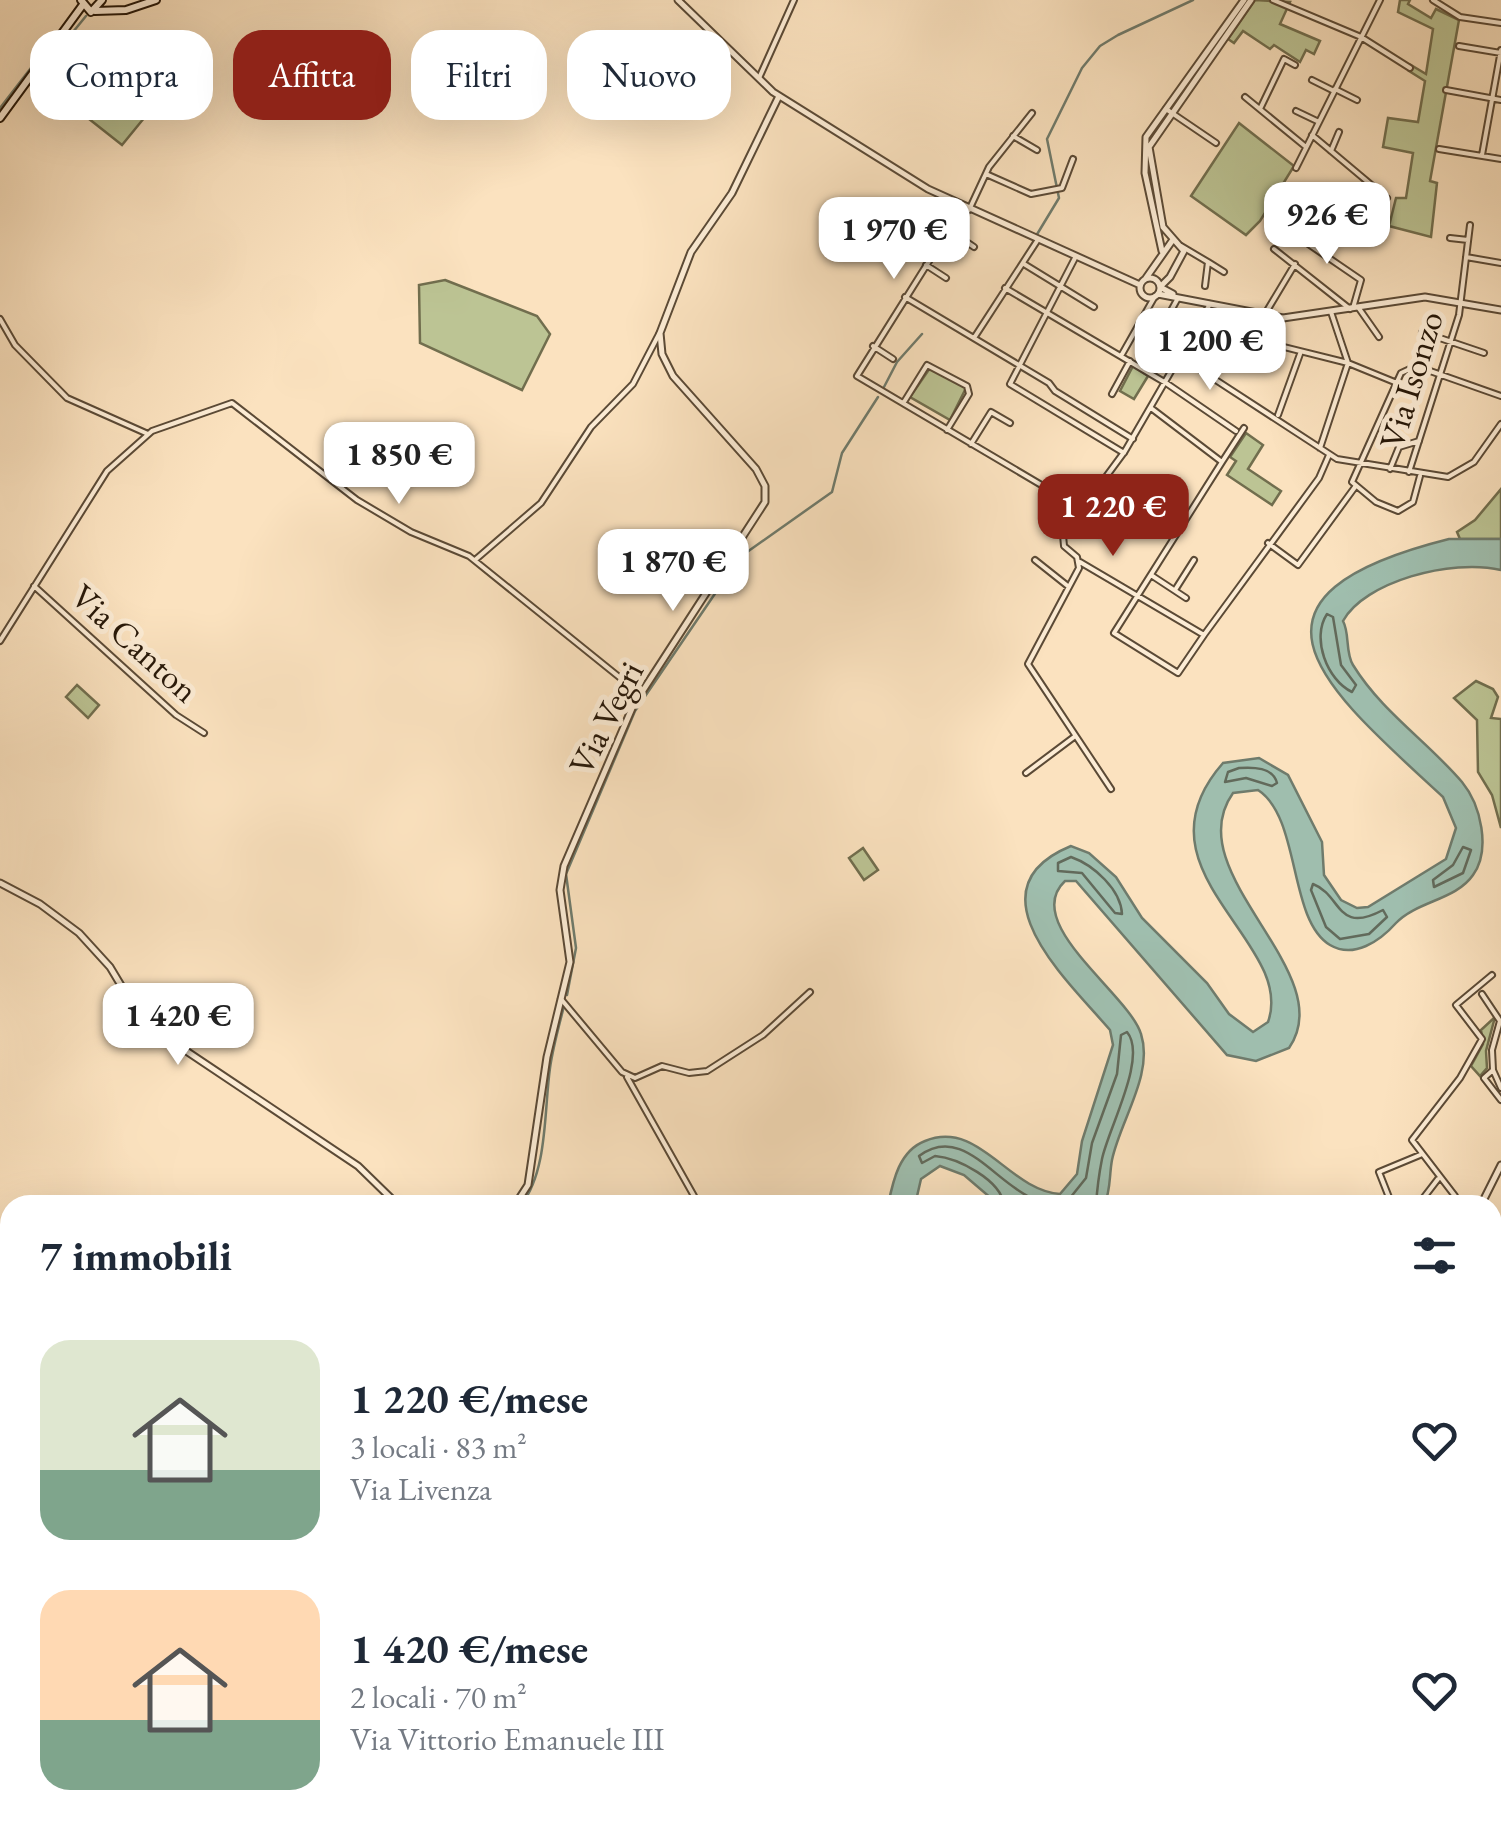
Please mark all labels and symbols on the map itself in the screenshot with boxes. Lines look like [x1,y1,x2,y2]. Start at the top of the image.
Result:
pin: 926 € [1257,182,1397,267]
pin: 1 970 € [802,197,986,282]
street label: Via Isonzo [1368,305,1453,454]
pin: 1 200 € [1118,308,1302,393]
pin: 1 850 € [307,422,491,507]
pin: 1 220 € [1021,474,1205,559]
pin: 1 870 € [581,529,765,614]
street label: Via Canton [62,574,209,712]
street label: Via Vegri [558,653,653,782]
pin: 1 420 € [86,983,270,1068]

